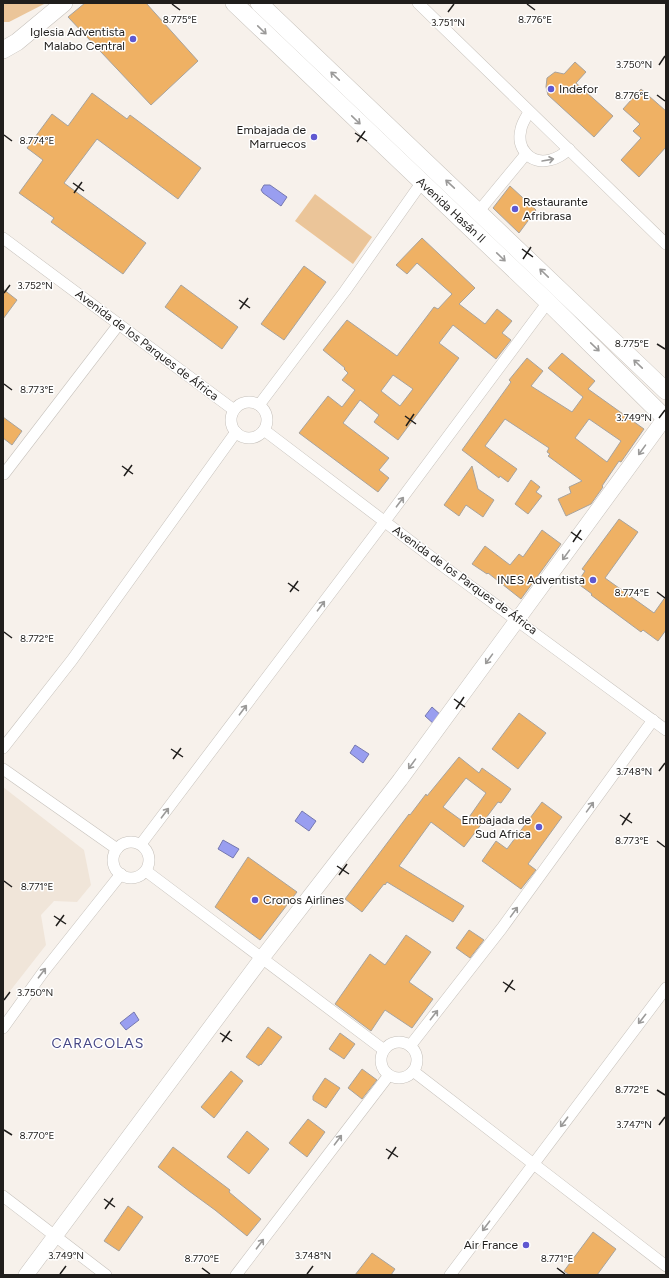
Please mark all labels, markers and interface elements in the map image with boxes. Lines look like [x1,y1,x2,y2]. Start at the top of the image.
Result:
text: 8.775°E [163,13,197,26]
text: 8.776°E [518,13,552,26]
text: 3.751°N [431,16,465,29]
place label: Iglesia Adventista Malabo Central [30,25,125,53]
one-way arrow [257,25,267,35]
marker: Iglesia Adventista Malabo Central [128,34,138,44]
text: 3.750°N [616,58,652,71]
one-way arrow [330,71,340,80]
place label: Indefor [559,82,598,96]
marker: Indefor [546,84,556,94]
text: 8.776°E [615,89,649,102]
one-way arrow [351,115,361,125]
place label: Embajada de Marruecos [236,123,306,151]
marker: Embajada de Marruecos [309,132,319,142]
text: 8.774°E [20,134,54,147]
one-way arrow [541,156,554,164]
street label: Avenida Hasán II [414,174,488,246]
one-way arrow [445,180,455,189]
place label: Restaurante Afribrasa [523,195,588,223]
marker: Restaurante Afribrasa [510,204,520,214]
one-way arrow [496,253,506,262]
one-way arrow [539,269,549,278]
text: 3.752°N [17,279,53,292]
street label: Avenida de los Parques de África [73,287,221,403]
text: 8.775°E [615,337,649,350]
one-way arrow [590,343,600,352]
one-way arrow [633,359,643,369]
text: 8.773°E [20,383,54,396]
text: 3.749°N [616,411,652,424]
one-way arrow [638,444,647,455]
one-way arrow [395,497,404,508]
street label: Avenida de los Parques de África [390,523,540,637]
one-way arrow [562,549,570,560]
place label: INES Adventista [497,573,585,587]
marker: INES Adventista [588,575,598,585]
text: 8.774°E [615,586,649,599]
one-way arrow [317,600,326,611]
text: 8.772°E [20,632,54,645]
one-way arrow [485,654,493,665]
one-way arrow [239,704,247,715]
one-way arrow [408,758,416,769]
text: 3.748°N [616,765,652,778]
one-way arrow [586,802,594,813]
one-way arrow [160,808,169,819]
place label: Embajada de Sud Africa [461,813,531,841]
marker: Embajada de Sud Africa [534,822,544,832]
text: 8.773°E [615,834,649,847]
text: 8.771°E [21,880,53,893]
place label: Cronos Airlines [263,893,345,907]
marker: Cronos Airlines [250,895,260,905]
one-way arrow [510,907,518,918]
one-way arrow [38,968,47,979]
text: 3.750°N [17,986,53,999]
one-way arrow [430,1010,439,1021]
one-way arrow [638,1013,646,1024]
district label: CARACOLAS [52,1035,144,1052]
text: 8.772°E [615,1083,649,1096]
one-way arrow [560,1117,568,1128]
text: 3.747°N [616,1118,652,1131]
text: 8.770°E [20,1129,55,1142]
one-way arrow [334,1135,343,1146]
one-way arrow [482,1221,490,1232]
one-way arrow [256,1238,264,1249]
place label: Air France [464,1238,518,1252]
marker: Air France [521,1240,531,1250]
text: 3.749°N [48,1249,84,1262]
text: 3.748°N [295,1249,331,1262]
text: 8.770°E [185,1252,220,1265]
text: 8.771°E [541,1252,573,1265]

